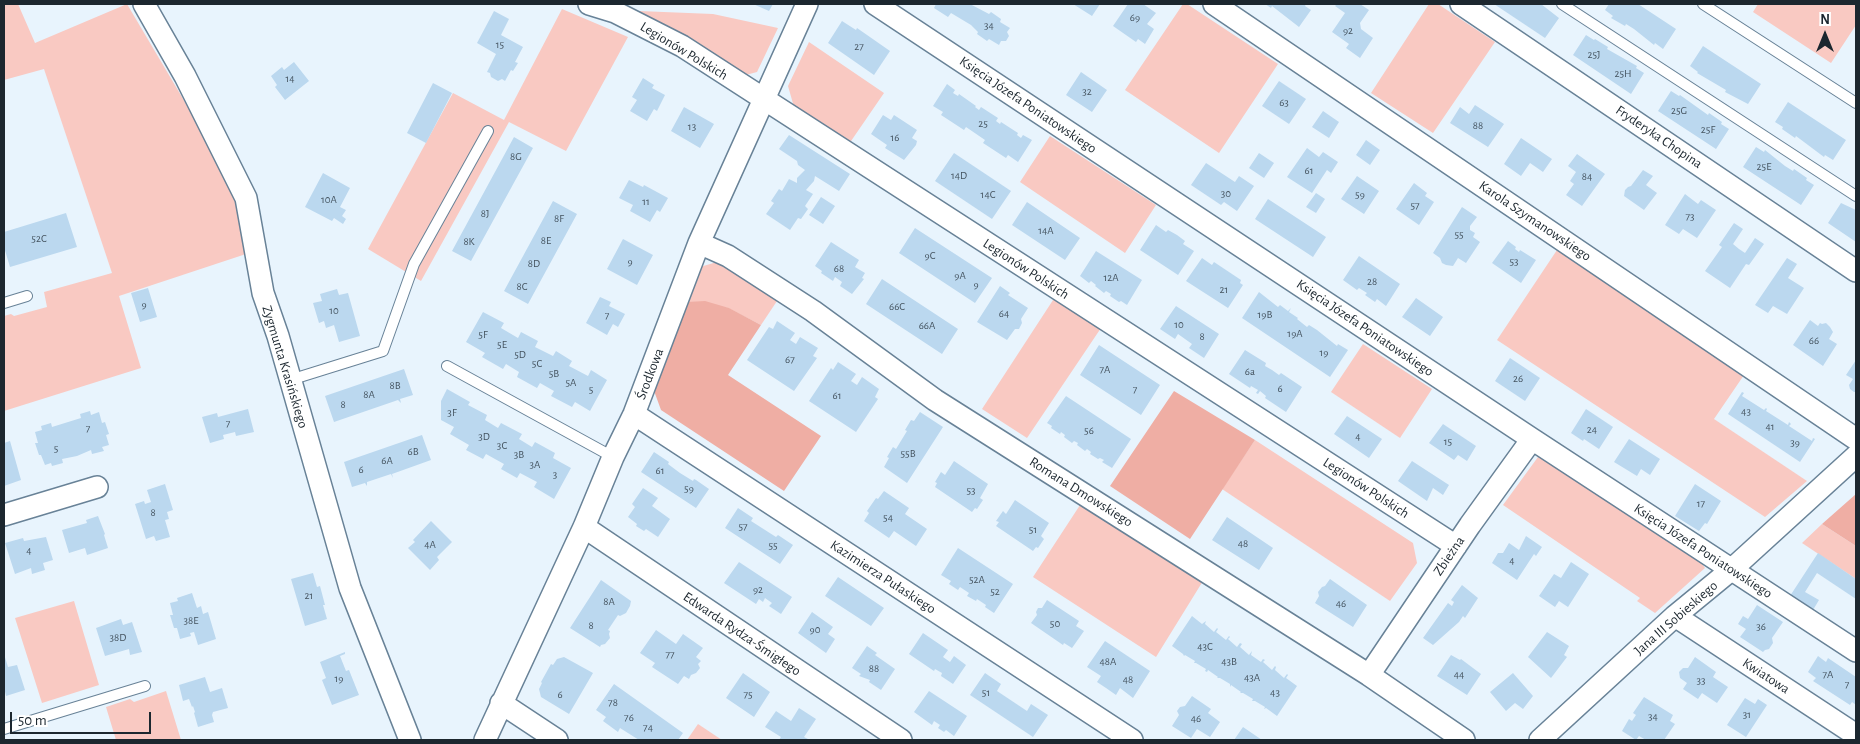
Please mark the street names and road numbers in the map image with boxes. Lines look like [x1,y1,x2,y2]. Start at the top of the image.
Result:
street label: Legionów Polskich [637,18,731,84]
street label: Księcia Józefa Poniatowskiego [956,53,1100,157]
street label: Fryderyka Chopina [1612,102,1706,172]
street label: Karola Szymanowskiego [1476,177,1594,265]
street label: Legionów Polskich [980,235,1072,303]
street label: Księcia Józefa Poniatowskiego [1293,276,1437,380]
street label: Zygmunta Krasińskiego [258,304,312,430]
street label: Środkowa [633,346,667,402]
street label: Romana Dmowskiego [1026,453,1136,531]
street label: Legionów Polskich [1320,454,1412,522]
street label: Księcia Józefa Poniatowskiego [1631,500,1775,602]
street label: Zbieżna [1430,533,1468,579]
street label: Kazimierza Pułaskiego [827,537,939,617]
street label: Jana III Sobieskiego [1631,577,1721,659]
street label: Edwarda Rydza-Śmigłego [680,588,804,680]
street label: Kwiatowa [1739,654,1793,698]

